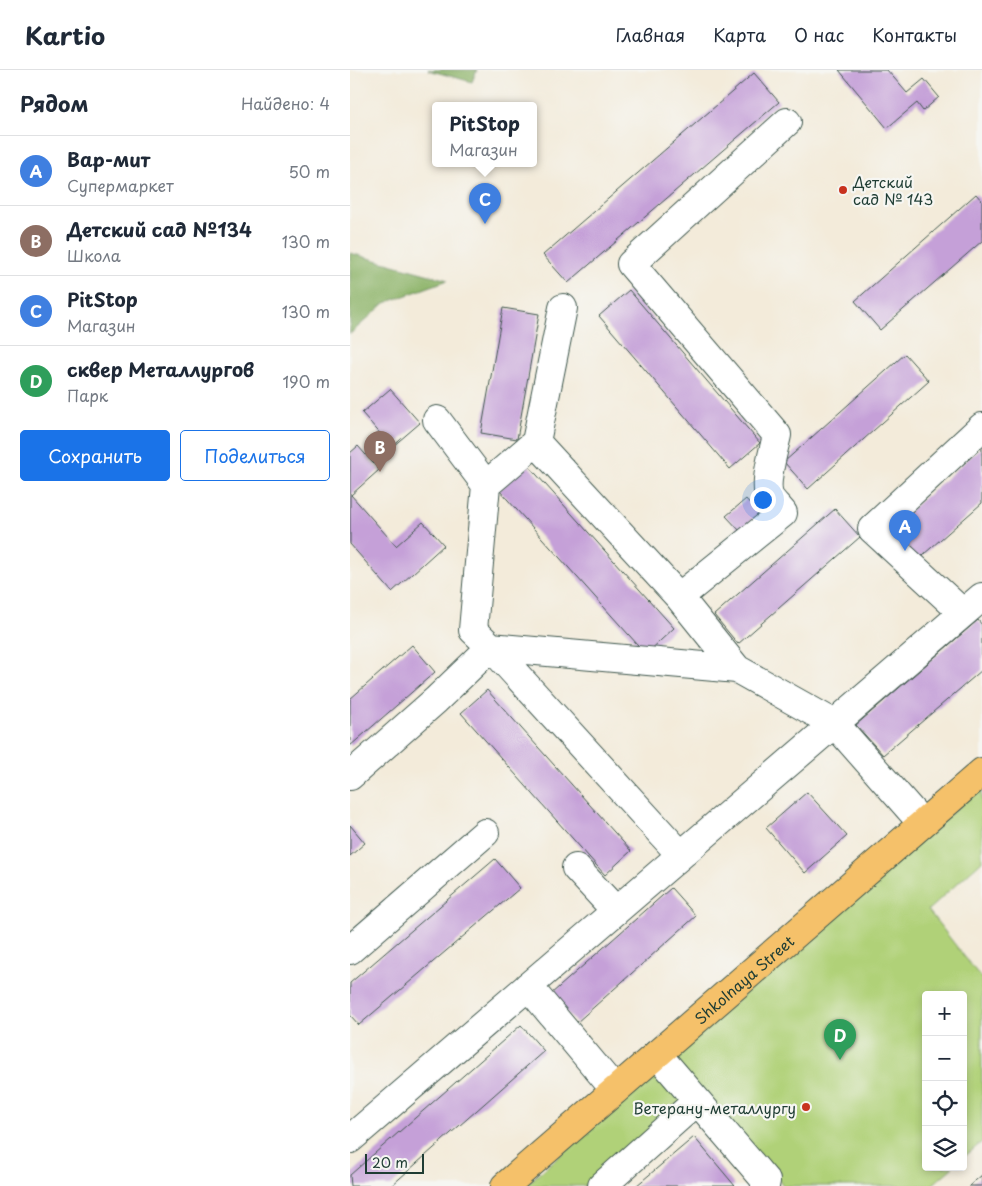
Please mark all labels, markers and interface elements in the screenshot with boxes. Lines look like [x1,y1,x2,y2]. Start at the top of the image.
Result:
text: Kartio [25,17,105,53]
text: Главная [616,21,685,48]
text: Карта [713,21,766,48]
text: О нас [794,21,844,48]
text: Контакты [872,21,957,48]
text: Рядом [20,87,88,119]
text: Найдено: 4 [241,91,330,115]
popup [432,102,537,167]
text: PitStop [449,109,520,137]
text: Магазин [449,137,518,161]
text: Вар-мит [67,145,150,173]
text: A [30,159,42,183]
text: 50 m [289,159,330,183]
place label: Детский сад № 143 [852,170,933,210]
text: Супермаркет [67,173,174,197]
pin: C [469,183,501,224]
marker: Детский сад № 143 [837,184,849,196]
text: Детский сад №134 [67,215,252,243]
text: B [31,229,41,253]
text: 130 m [282,229,330,253]
text: Школа [67,243,121,267]
text: PitStop [67,285,138,313]
text: C [30,299,42,323]
text: 130 m [282,299,330,323]
text: Магазин [67,313,136,337]
text: сквер Металлургов [67,355,254,383]
text: D [30,369,42,393]
text: 190 m [282,369,330,393]
text: Парк [67,383,108,407]
button: Сохранить [20,430,170,481]
button: Поделиться [180,430,330,481]
pin: B [364,431,396,472]
your location [750,487,776,513]
pin: A [889,510,921,551]
street label: Shkolnaya Street [689,929,799,1029]
map controls [922,991,967,1171]
button: + [922,991,967,1036]
pin: D [824,1019,856,1060]
button: − [922,1036,967,1081]
button: locate [922,1081,967,1126]
place label: Ветерану-металлургу [633,1096,796,1119]
marker: Ветерану-металлургу [800,1101,812,1113]
button: layers [922,1126,967,1171]
scale bar [365,1151,424,1174]
text: 20 m [372,1152,408,1173]

